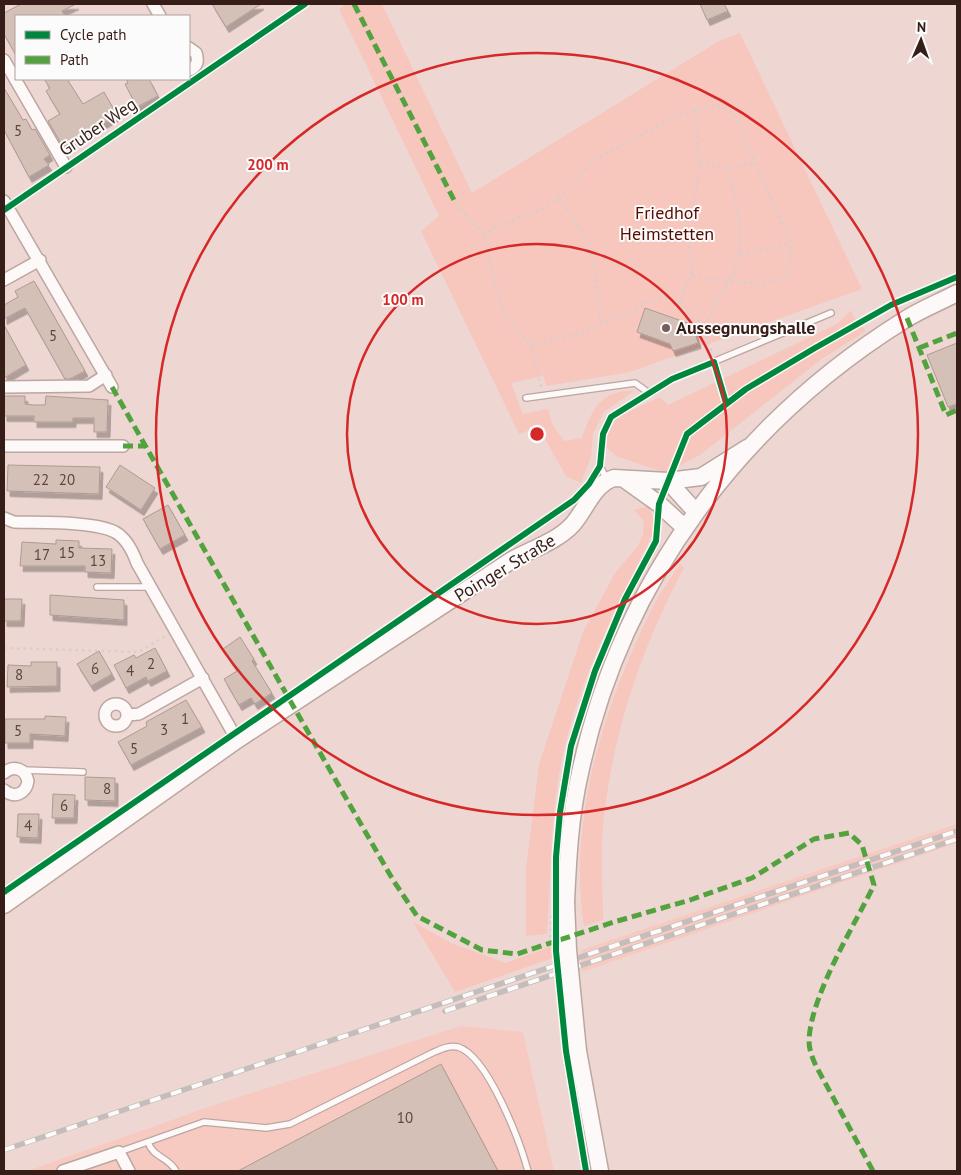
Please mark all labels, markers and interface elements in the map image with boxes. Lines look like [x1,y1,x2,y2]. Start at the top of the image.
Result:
legend [15,15,190,80]
north arrow [896,15,946,65]
text: N [917,18,926,36]
text: Cycle path [60,25,126,44]
text: Path [60,50,89,69]
street label: Gruber Weg [54,92,141,161]
house number: 5 [14,121,22,140]
text: 200 m [247,155,289,174]
park label: Friedhof Heimstetten [620,201,714,245]
text: 100 m [382,290,424,309]
place label: Aussegnungshalle [676,316,815,339]
marker: Aussegnungshalle [660,322,672,334]
house number: 5 [49,326,57,345]
centre of rings [528,425,546,443]
house number: 22 [33,470,49,489]
house number: 20 [59,470,75,489]
street label: Poinger Straße [450,528,560,607]
house number: 15 [59,543,75,562]
house number: 17 [34,545,50,564]
house number: 13 [90,551,106,570]
house number: 2 [147,654,155,673]
house number: 6 [91,659,99,678]
house number: 4 [126,661,134,680]
house number: 8 [15,665,23,684]
house number: 1 [181,709,189,728]
house number: 3 [160,720,168,739]
house number: 5 [14,721,22,740]
house number: 5 [130,739,138,758]
house number: 8 [103,779,111,798]
house number: 6 [60,796,68,815]
house number: 4 [24,816,32,835]
house number: 10 [397,1108,413,1127]

